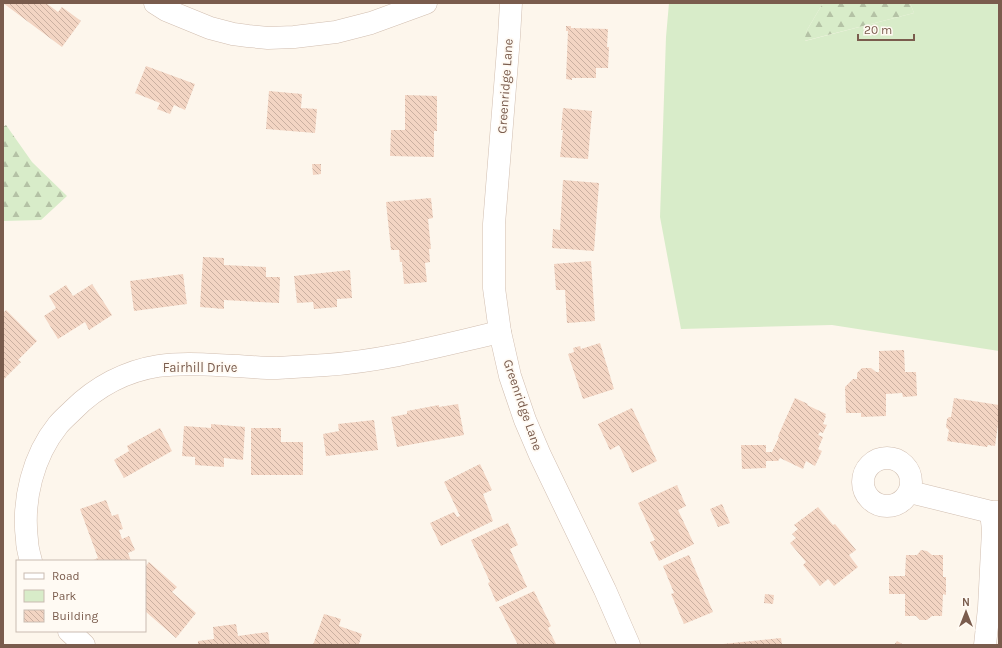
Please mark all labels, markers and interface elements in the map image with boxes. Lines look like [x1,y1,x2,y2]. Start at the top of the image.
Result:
scale bar [858,16,914,42]
text: 20 m [864,23,892,37]
street label: Greenridge Lane [494,38,516,134]
street label: Greenridge Lane [500,357,546,453]
street label: Fairhill Drive [163,360,238,375]
legend [16,560,146,632]
text: Road [52,569,80,583]
text: Park [52,589,77,603]
north arrow [946,592,986,632]
text: N [962,596,970,609]
text: Building [52,609,99,623]

